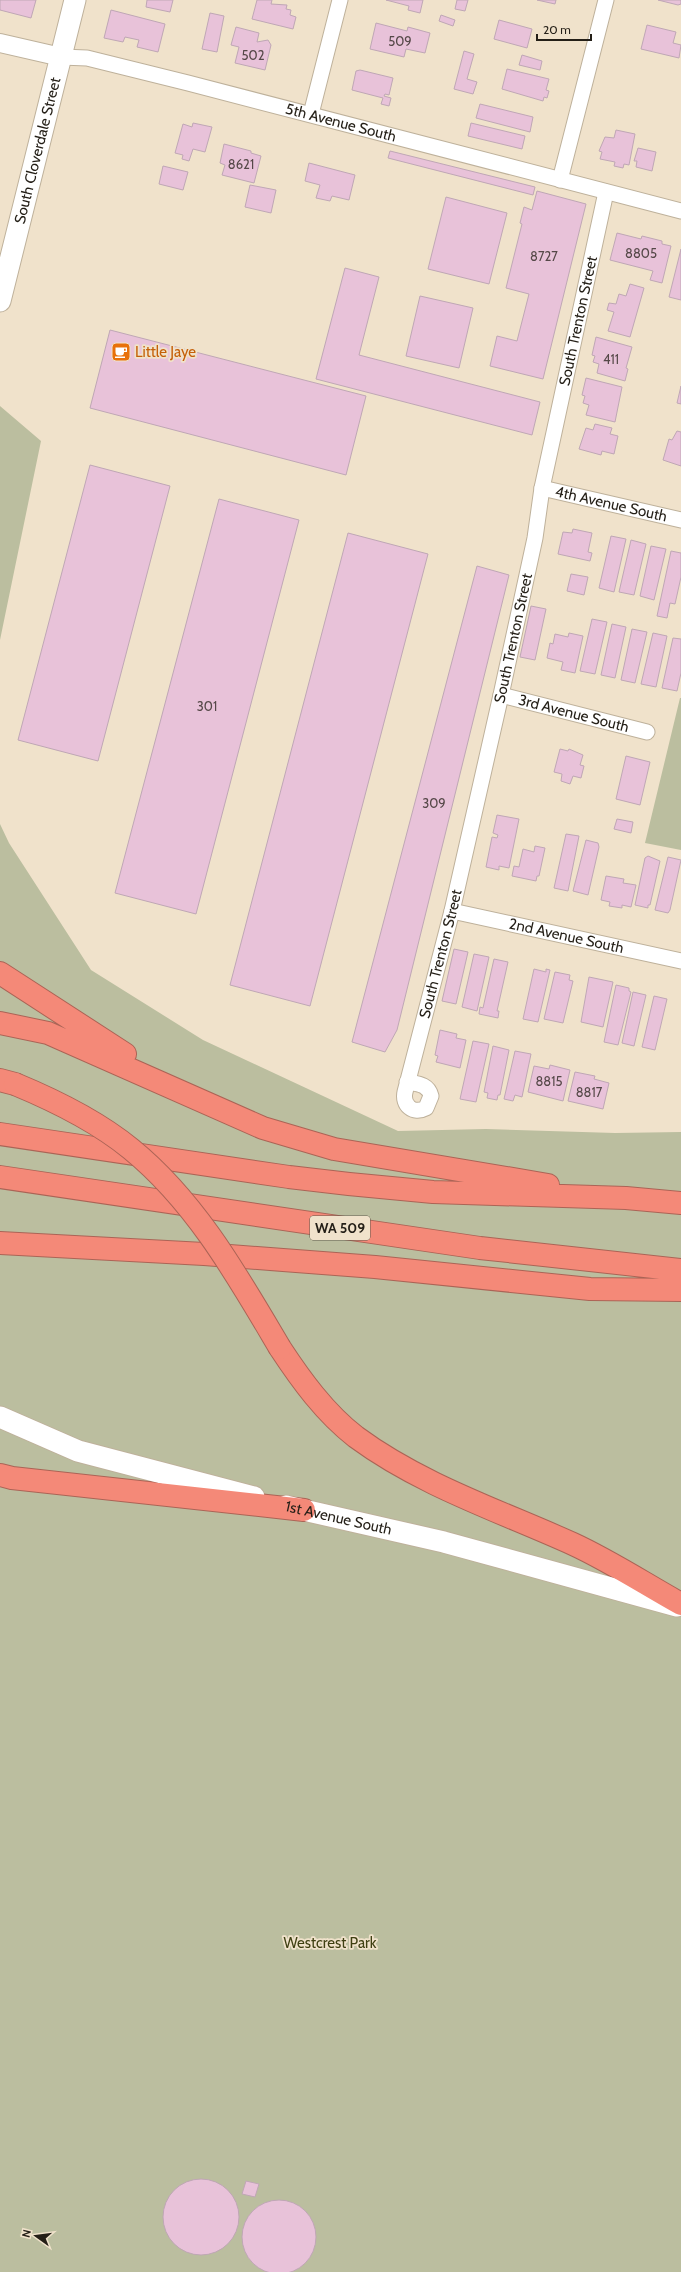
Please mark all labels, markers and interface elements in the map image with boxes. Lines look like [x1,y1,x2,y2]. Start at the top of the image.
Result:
scale bar [537,16,591,42]
text: 20 m [543,22,571,37]
house number: 509 [388,33,412,49]
house number: 502 [242,47,265,63]
street label: South Cloverdale Street [11,75,64,226]
street label: 5th Avenue South [284,100,398,146]
house number: 8621 [228,156,254,172]
house number: 8805 [625,245,657,261]
house number: 8727 [530,248,558,264]
street label: South Trenton Street [555,254,601,387]
cafe icon: Little Jaye [110,341,132,363]
place label: Little Jaye [135,343,196,361]
house number: 411 [603,351,619,367]
street label: 4th Avenue South [553,482,669,526]
street label: South Trenton Street [490,572,536,705]
street label: 3rd Avenue South [517,691,631,736]
house number: 301 [197,698,217,714]
house number: 309 [422,795,446,811]
street label: South Trenton Street [416,888,466,1020]
street label: 2nd Avenue South [507,915,625,957]
house number: 8815 [535,1073,563,1089]
house number: 8817 [576,1084,603,1100]
road number: WA 509 [310,1216,370,1240]
street label: 1st Avenue South [284,1497,394,1539]
park label: Westcrest Park [283,1934,377,1952]
north arrow [16,2216,56,2256]
text: N [19,2228,34,2239]

